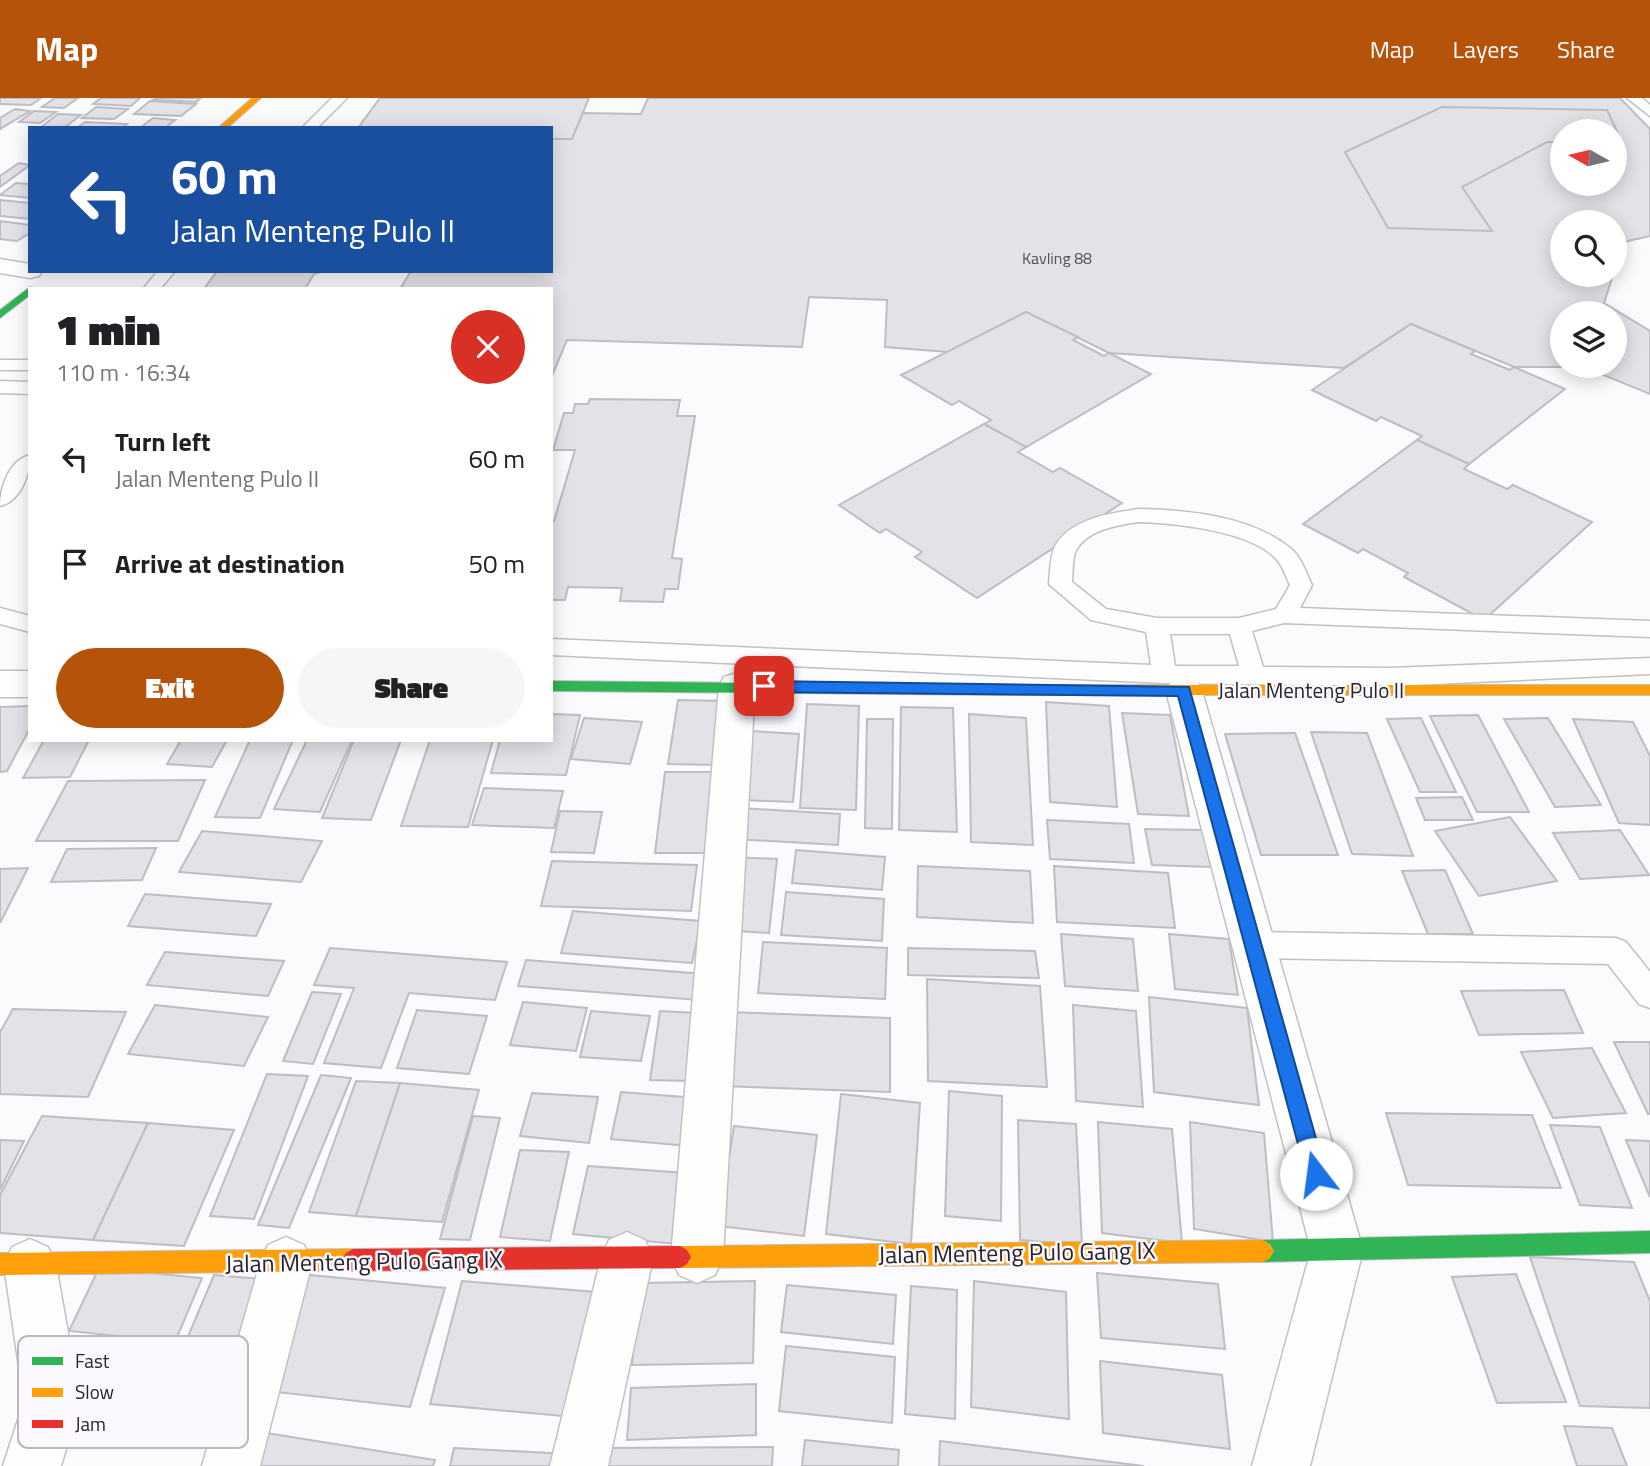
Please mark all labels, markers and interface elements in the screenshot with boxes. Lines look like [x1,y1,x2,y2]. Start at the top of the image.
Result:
text: Map [35,24,98,74]
text: Map [1370,31,1415,67]
text: Layers [1453,31,1519,67]
text: Share [1557,31,1615,67]
north arrow [1550,119,1628,196]
map controls [1550,119,1627,378]
text: 60 m [171,138,278,213]
icon: left [56,154,147,245]
text: Jalan Menteng Pulo II [171,206,455,254]
button: search [1550,210,1627,287]
house number: Kavling 88 [1022,246,1092,270]
text: 1 min [56,297,160,361]
button: layers [1550,301,1627,378]
button: close [451,310,525,384]
text: 110 m · 16:34 [56,355,191,390]
text: Turn left [115,422,210,461]
text: 60 m [468,439,525,478]
icon: left [56,440,94,478]
text: Jalan Menteng Pulo II [115,461,319,496]
text: Arrive at destination [115,544,345,583]
text: 50 m [468,544,525,583]
icon: arrive [56,545,94,583]
button: Exit [56,648,284,728]
button: Share [298,648,525,728]
pin [734,656,794,716]
icon: arrive [745,667,783,705]
street label: Jalan Menteng Pulo II [1218,674,1404,706]
position arrow [1279,1137,1353,1211]
street label: Jalan Menteng Pulo Gang IX [878,1232,1156,1272]
street label: Jalan Menteng Pulo Gang IX [225,1241,503,1281]
legend [18,1336,248,1448]
text: Fast [75,1346,110,1375]
text: Slow [75,1377,114,1406]
text: Jam [75,1409,106,1438]

